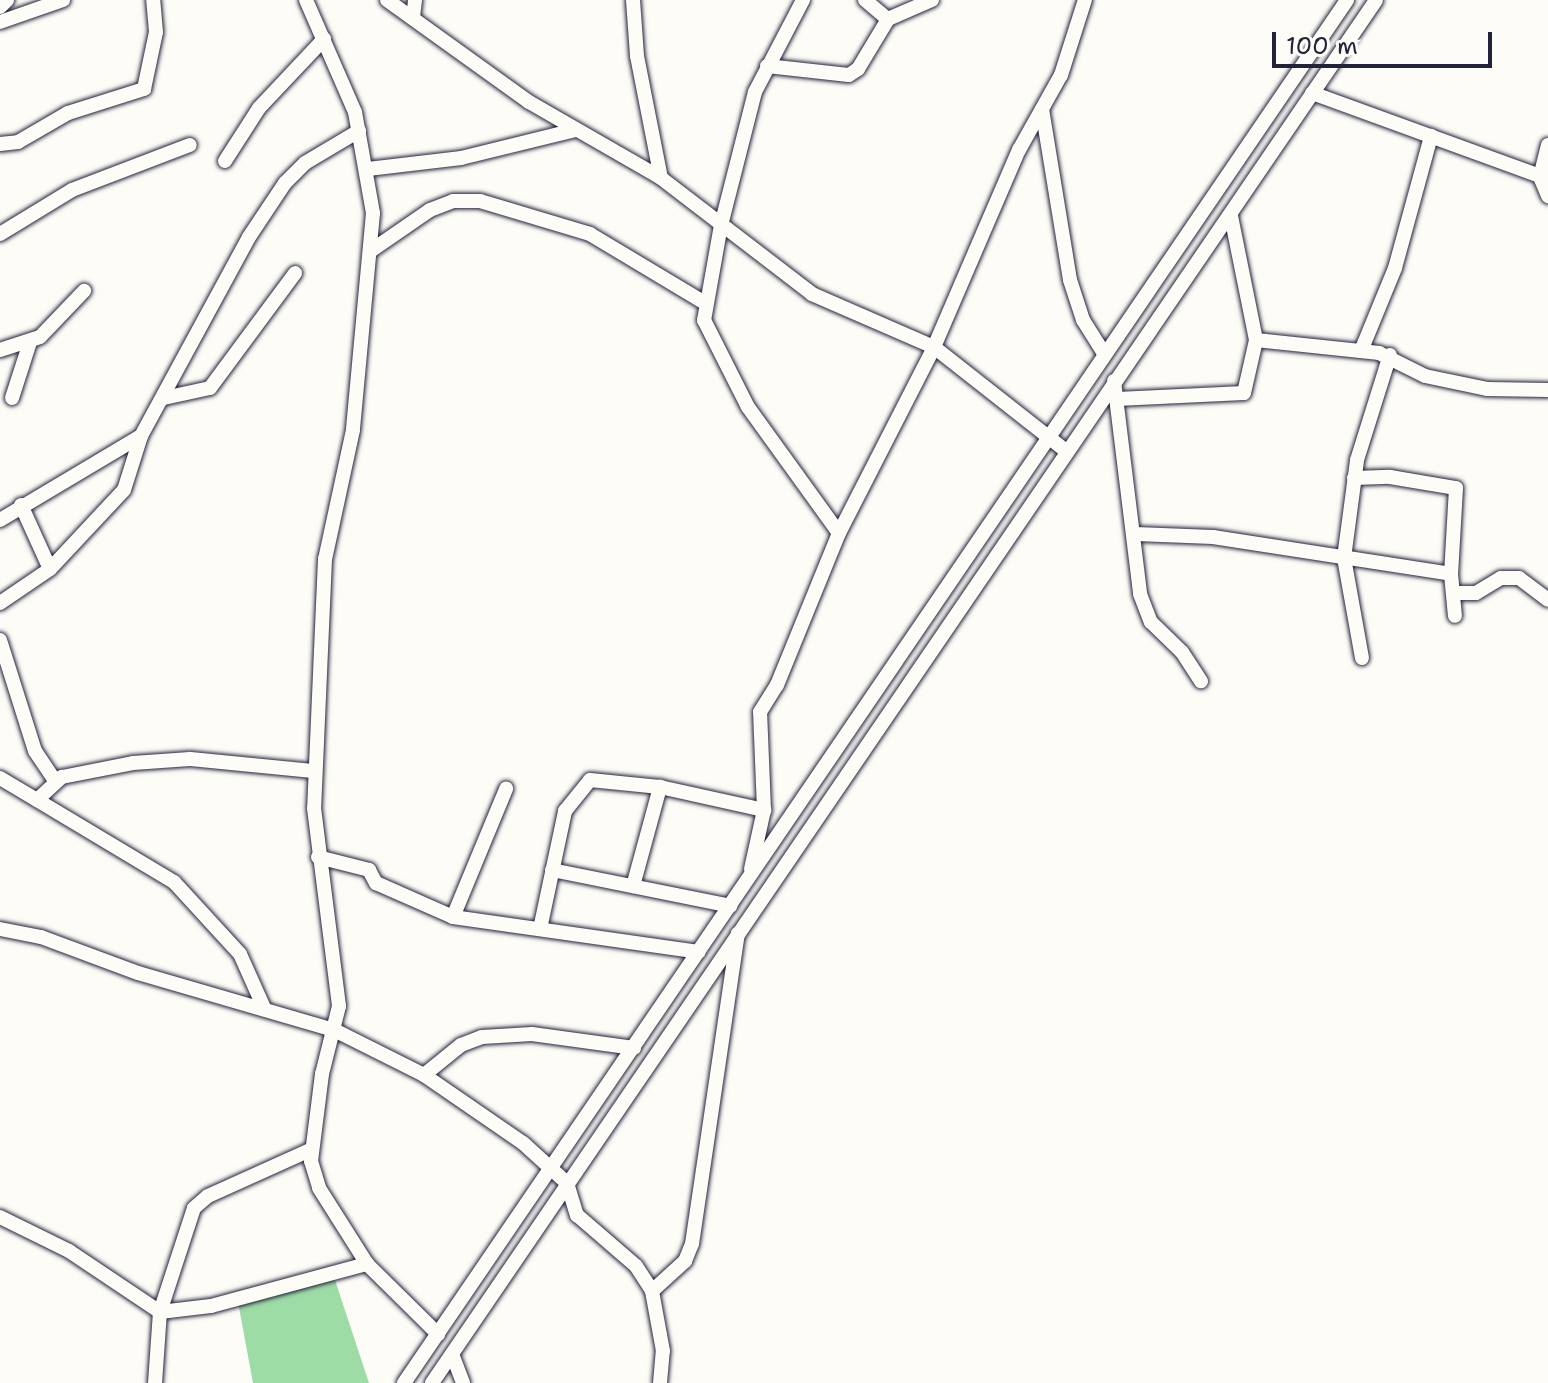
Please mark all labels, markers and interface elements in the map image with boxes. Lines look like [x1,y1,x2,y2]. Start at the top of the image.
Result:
scale bar [1276,16,1496,66]
text: 100 m [1286,30,1358,62]

